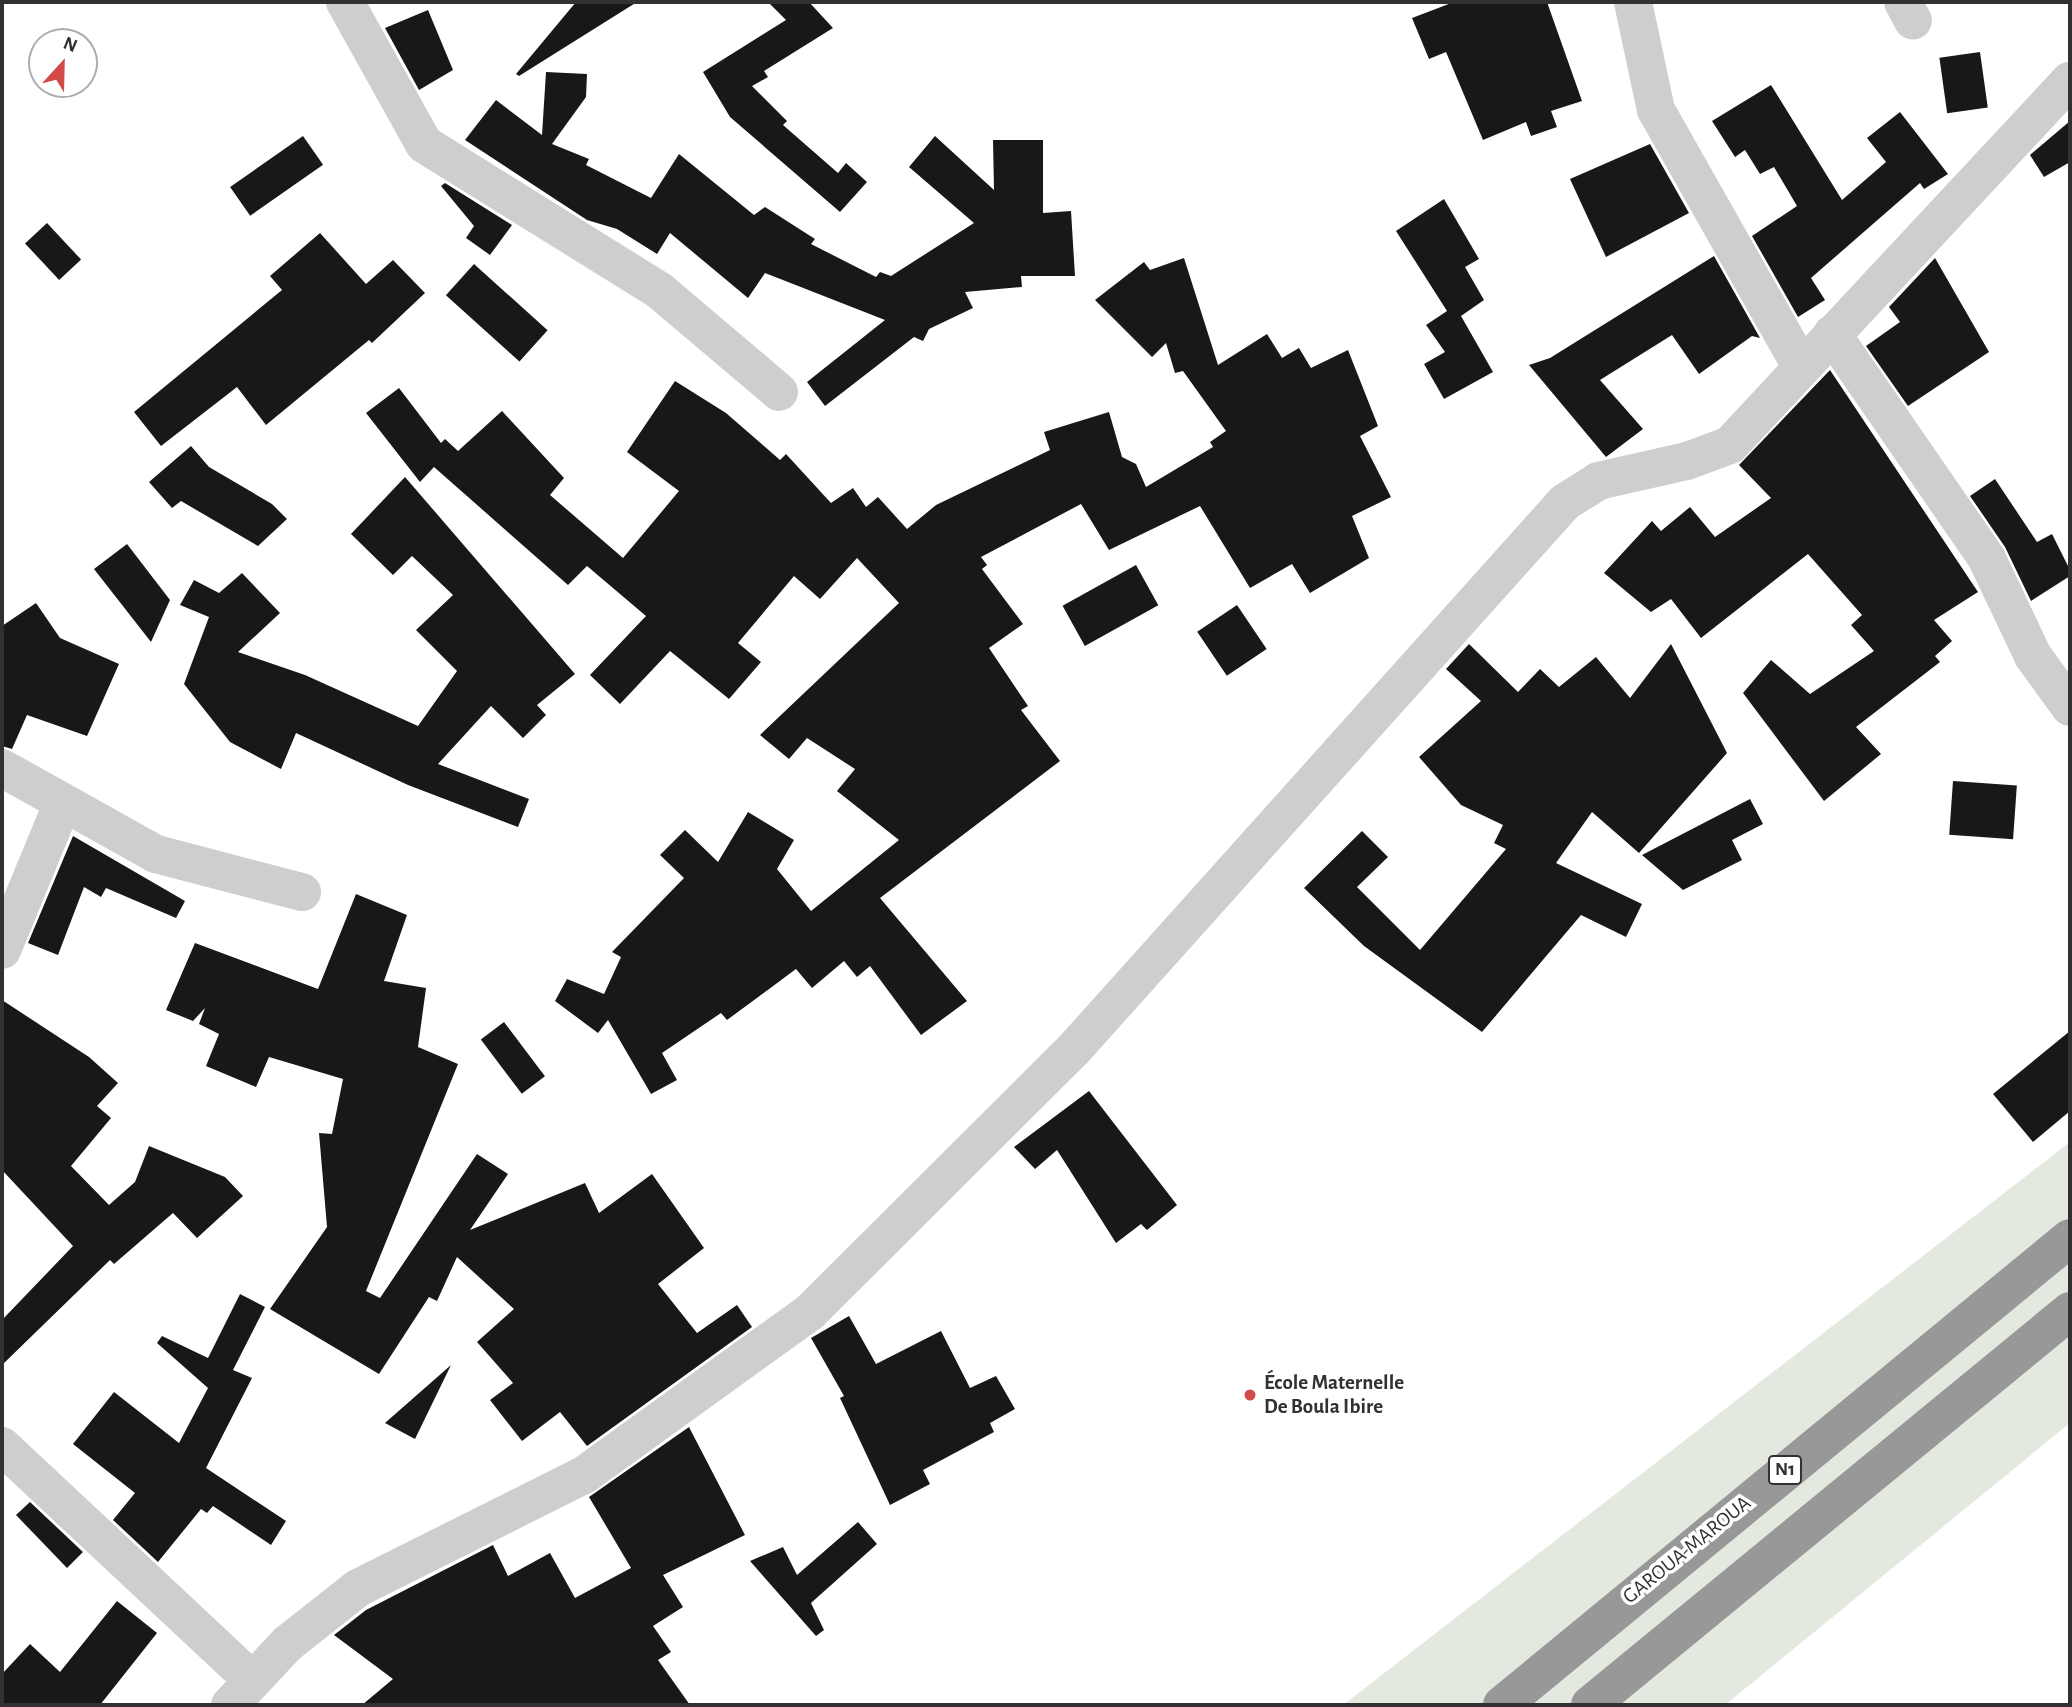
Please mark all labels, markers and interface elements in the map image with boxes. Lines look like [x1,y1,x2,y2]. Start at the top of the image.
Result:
north arrow [28,28,98,98]
text: N [61,34,80,56]
place label: École Maternelle De Boula Ibire [1264,1370,1404,1420]
marker: École Maternelle De Boula Ibire [1242,1387,1258,1403]
road number: N1 [1768,1454,1802,1486]
street label: GAROUA-MAROUA [1618,1491,1756,1609]

